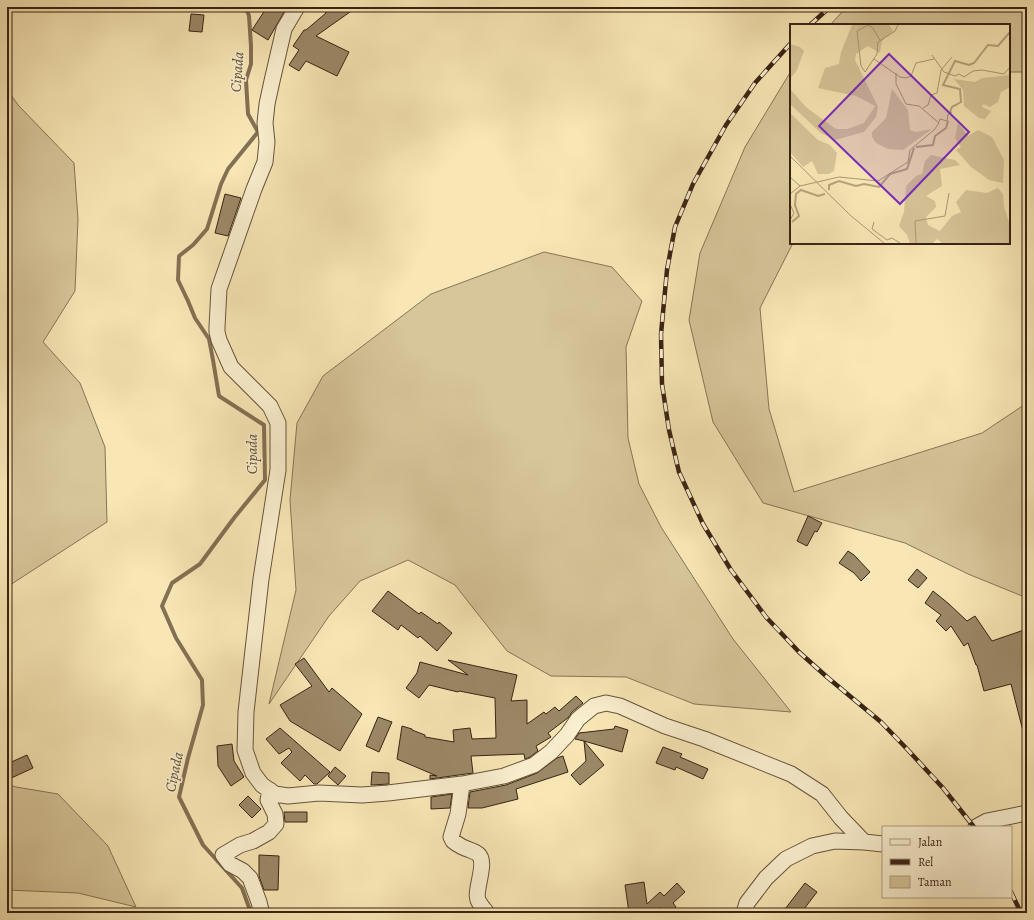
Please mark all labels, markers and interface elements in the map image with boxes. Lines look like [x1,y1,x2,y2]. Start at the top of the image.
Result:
inset map [790,24,1010,244]
water label: Cipada [226,51,248,93]
water label: Cipada [242,434,262,474]
water label: Cipada [160,750,188,794]
legend [882,826,1012,898]
text: Jalan [918,834,943,850]
text: Rel [918,854,933,870]
text: Taman [918,874,952,890]

